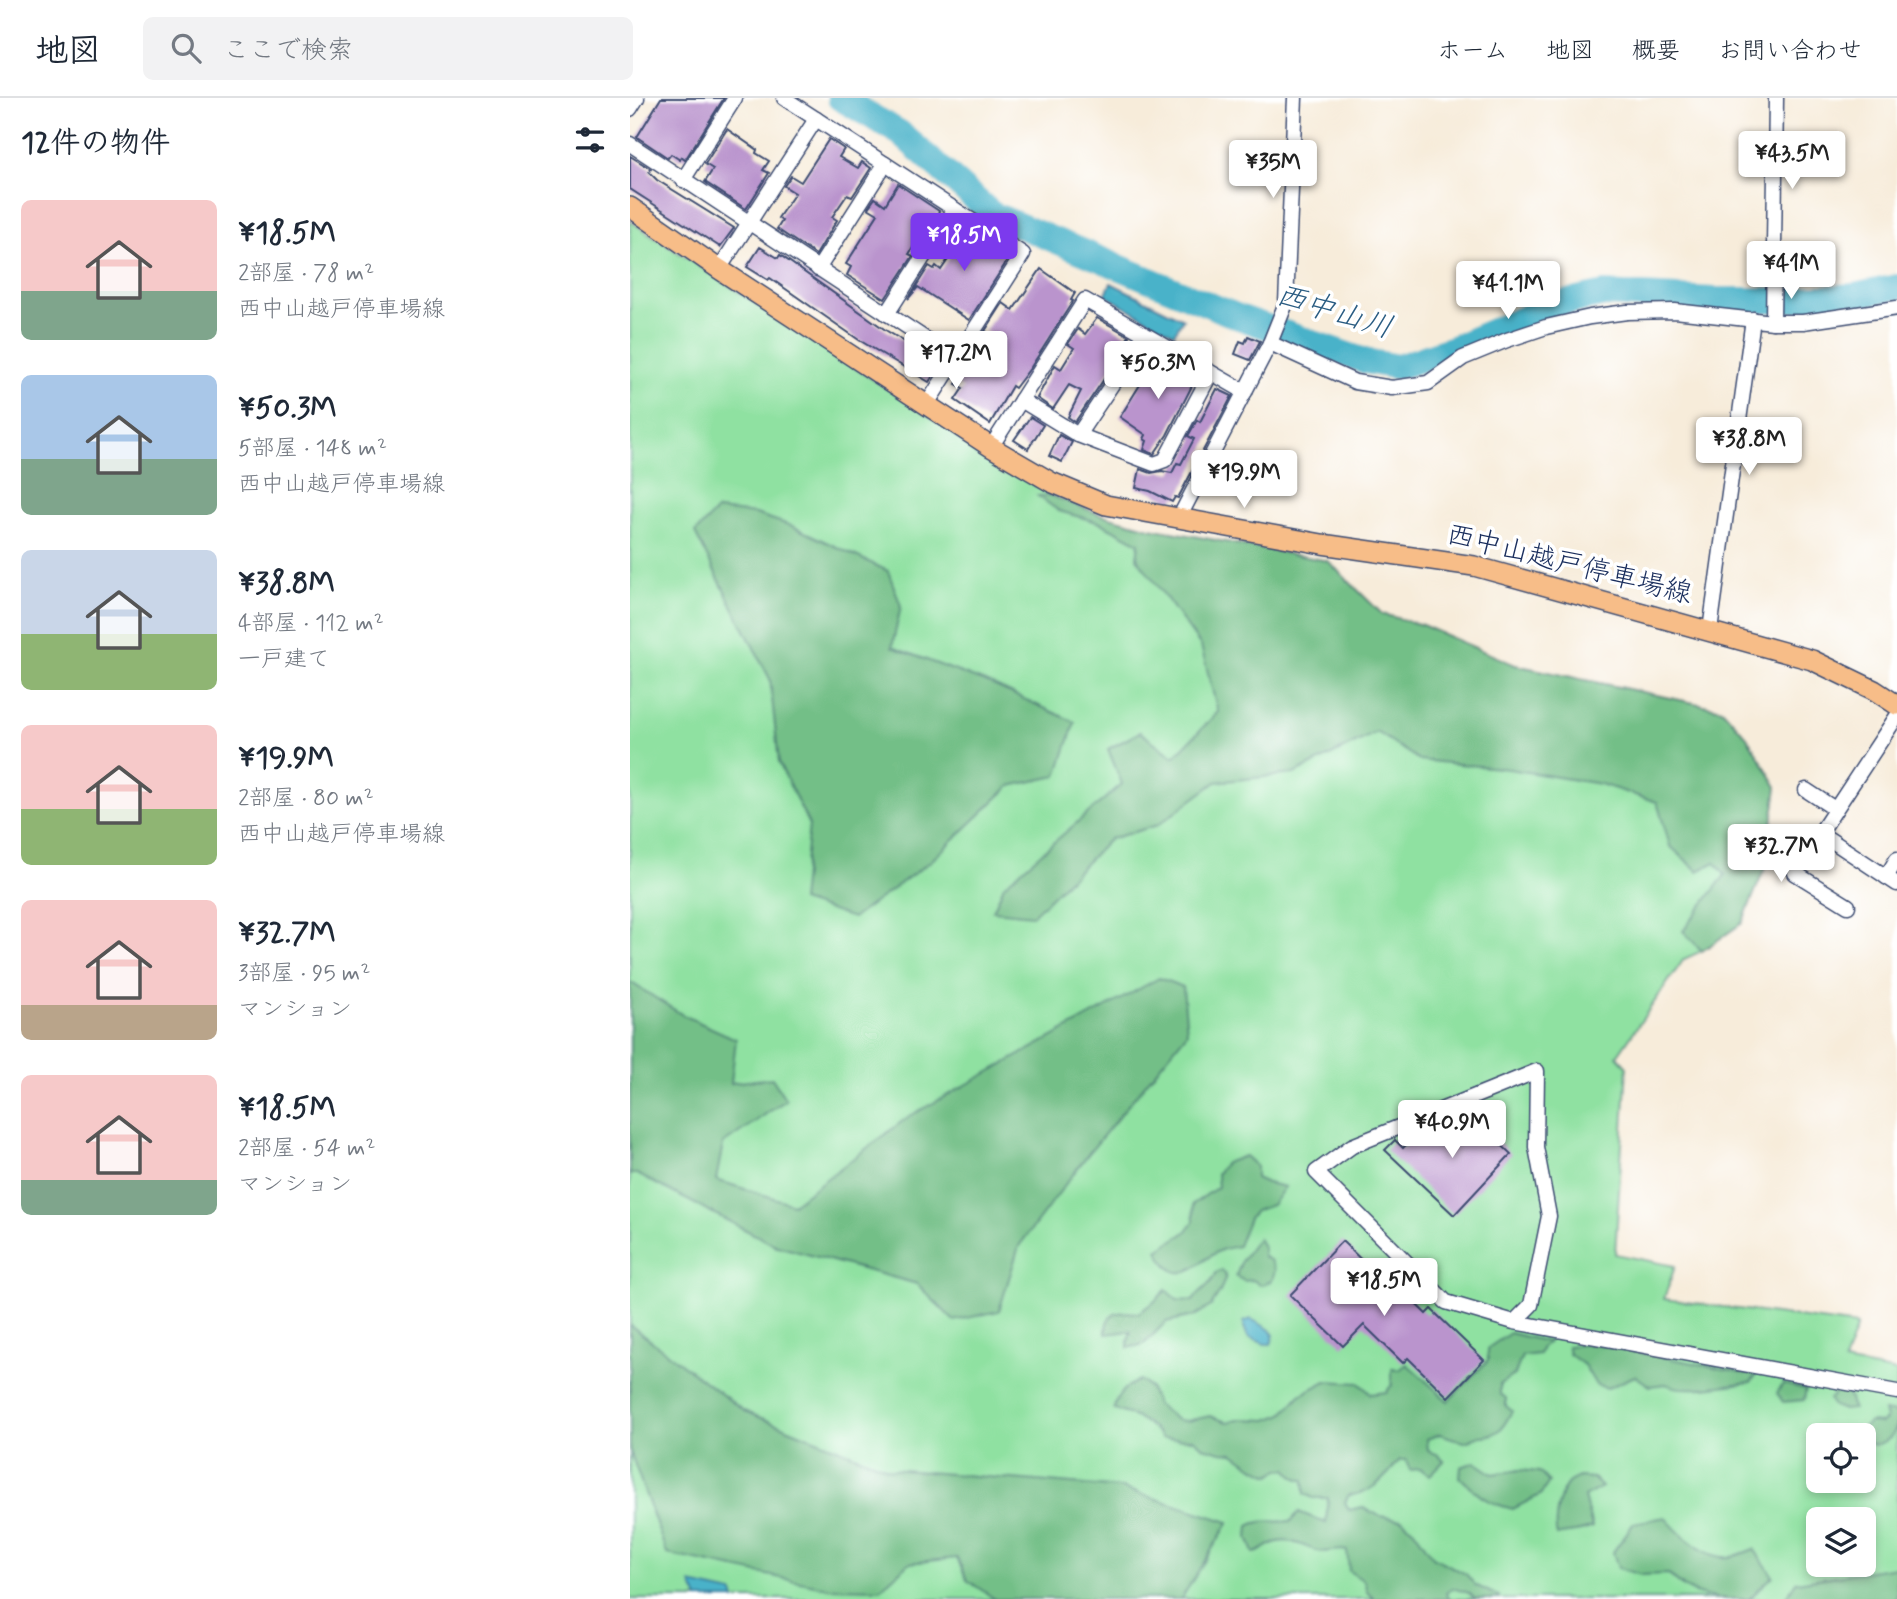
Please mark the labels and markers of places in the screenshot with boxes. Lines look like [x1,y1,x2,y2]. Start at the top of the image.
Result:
pin: ¥43.5M [1735,132,1849,191]
pin: ¥35M [1232,140,1314,200]
pin: ¥18.5M [907,214,1021,273]
pin: ¥41M [1750,242,1832,301]
pin: ¥41.1M [1451,262,1565,321]
pin: ¥17.2M [899,331,1013,391]
pin: ¥50.3M [1101,342,1215,401]
pin: ¥38.8M [1692,418,1806,477]
pin: ¥19.9M [1187,450,1301,510]
pin: ¥32.7M [1724,824,1838,884]
pin: ¥40.9M [1395,1100,1509,1160]
pin: ¥18.5M [1327,1258,1441,1318]

